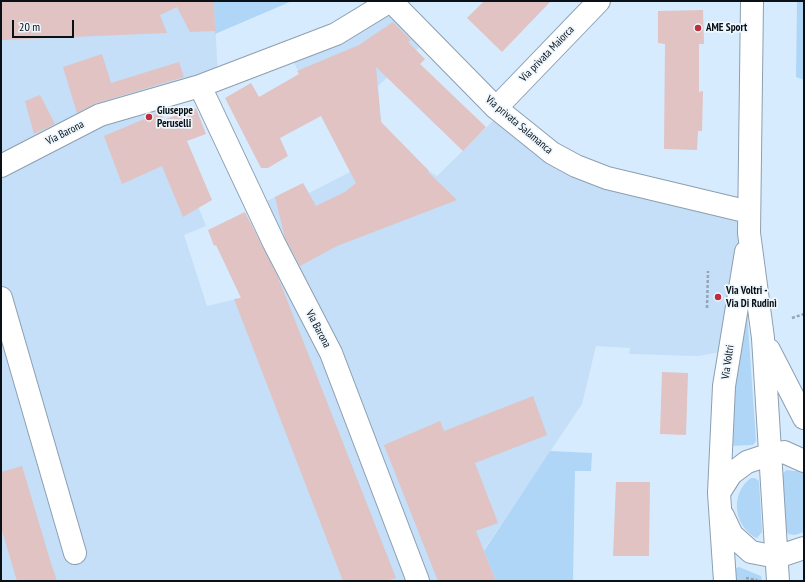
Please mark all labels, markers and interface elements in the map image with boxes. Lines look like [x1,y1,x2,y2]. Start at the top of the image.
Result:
scale bar [14,12,76,38]
text: 20 m [19,19,40,34]
place label: AME Sport [706,21,747,35]
street label: Via privata Maiorca [517,23,577,85]
marker: AME Sport [693,23,703,33]
street label: Via privata Salamanca [483,93,555,157]
place label: Giuseppe Peruselli [157,104,193,130]
marker: Giuseppe Peruselli [144,112,154,122]
street label: Via Barona [44,118,86,148]
place label: Via Voltri - Via Di Rudinì [726,284,777,310]
marker: Via Voltri - Via Di Rudinì [713,292,723,302]
street label: Via Barona [303,308,333,350]
street label: Via Voltri [719,344,737,380]

